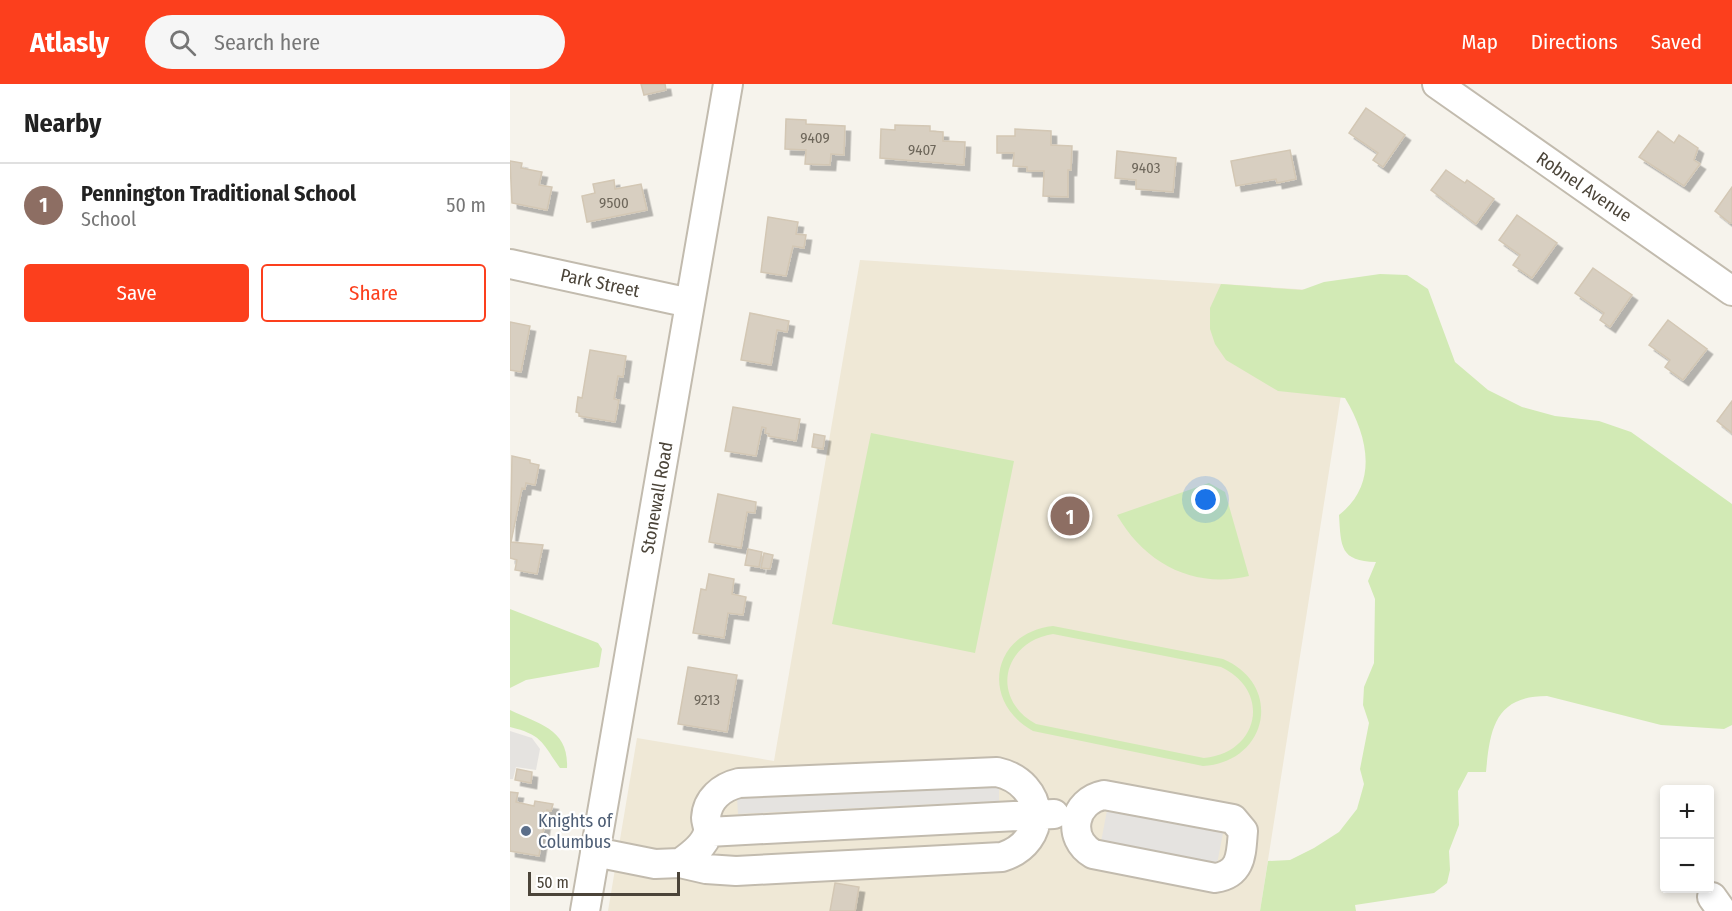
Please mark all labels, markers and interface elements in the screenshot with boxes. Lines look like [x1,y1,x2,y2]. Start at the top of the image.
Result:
search box [145,15,565,69]
text: Atlasly [30,26,109,59]
icon: search [166,26,199,59]
text: Search here [214,29,320,56]
text: Map [1461,29,1498,55]
text: Directions [1531,29,1618,55]
text: Saved [1651,29,1702,55]
text: Nearby [24,108,101,139]
house number: 9409 [800,129,830,147]
house number: 9407 [908,141,936,159]
street label: Robnel Avenue [1532,147,1636,227]
house number: 9403 [1132,159,1161,177]
text: Pennington Traditional School [81,180,356,207]
text: 1 [39,193,48,217]
text: 50 m [446,193,486,217]
house number: 9500 [599,194,629,212]
text: School [81,207,136,231]
button: Save [24,264,249,322]
button: Share [261,264,486,322]
street label: Park Street [558,264,642,302]
street label: Stonewall Road [636,440,678,556]
your location [1191,485,1220,514]
pin: 1 [1050,494,1090,538]
house number: 9213 [694,691,720,709]
map controls [1660,785,1714,893]
button: + [1660,785,1714,839]
place label: Knights of Columbus [538,810,614,853]
marker: Knights of Columbus [519,824,533,838]
button: − [1660,839,1714,893]
scale bar [528,869,680,896]
text: 50 m [537,873,569,892]

